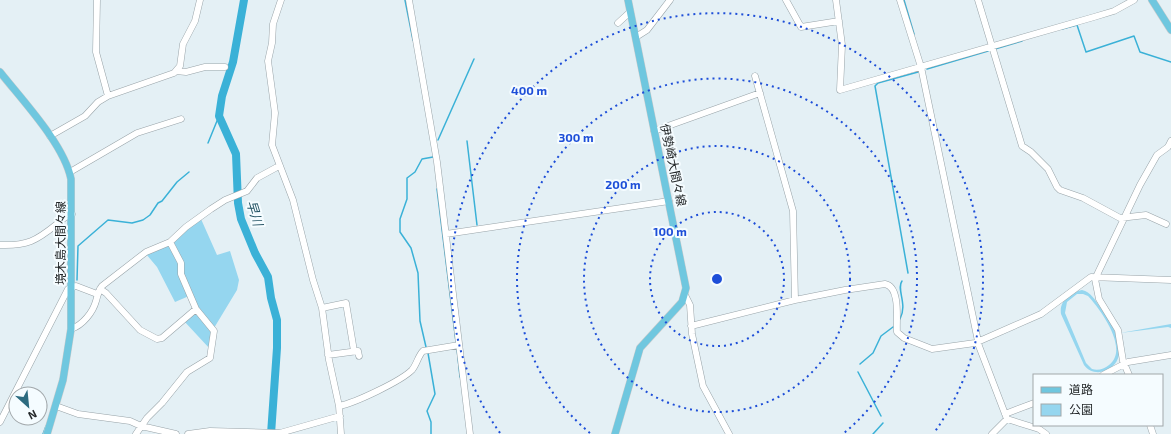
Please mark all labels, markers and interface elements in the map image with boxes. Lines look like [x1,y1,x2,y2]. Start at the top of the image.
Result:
text: 400 m [511,83,547,97]
street label: 伊勢崎大間々線 [658,122,690,207]
text: 300 m [558,130,594,144]
text: 200 m [605,177,641,191]
water label: 早川 [244,198,267,230]
street label: 境木島大間々線 [53,201,67,285]
text: 100 m [653,224,687,238]
centre of rings [710,272,724,286]
legend [1033,374,1163,426]
text: 道路 [1069,382,1093,396]
north arrow [8,386,48,426]
text: 公園 [1069,402,1093,416]
text: N [26,408,39,423]

